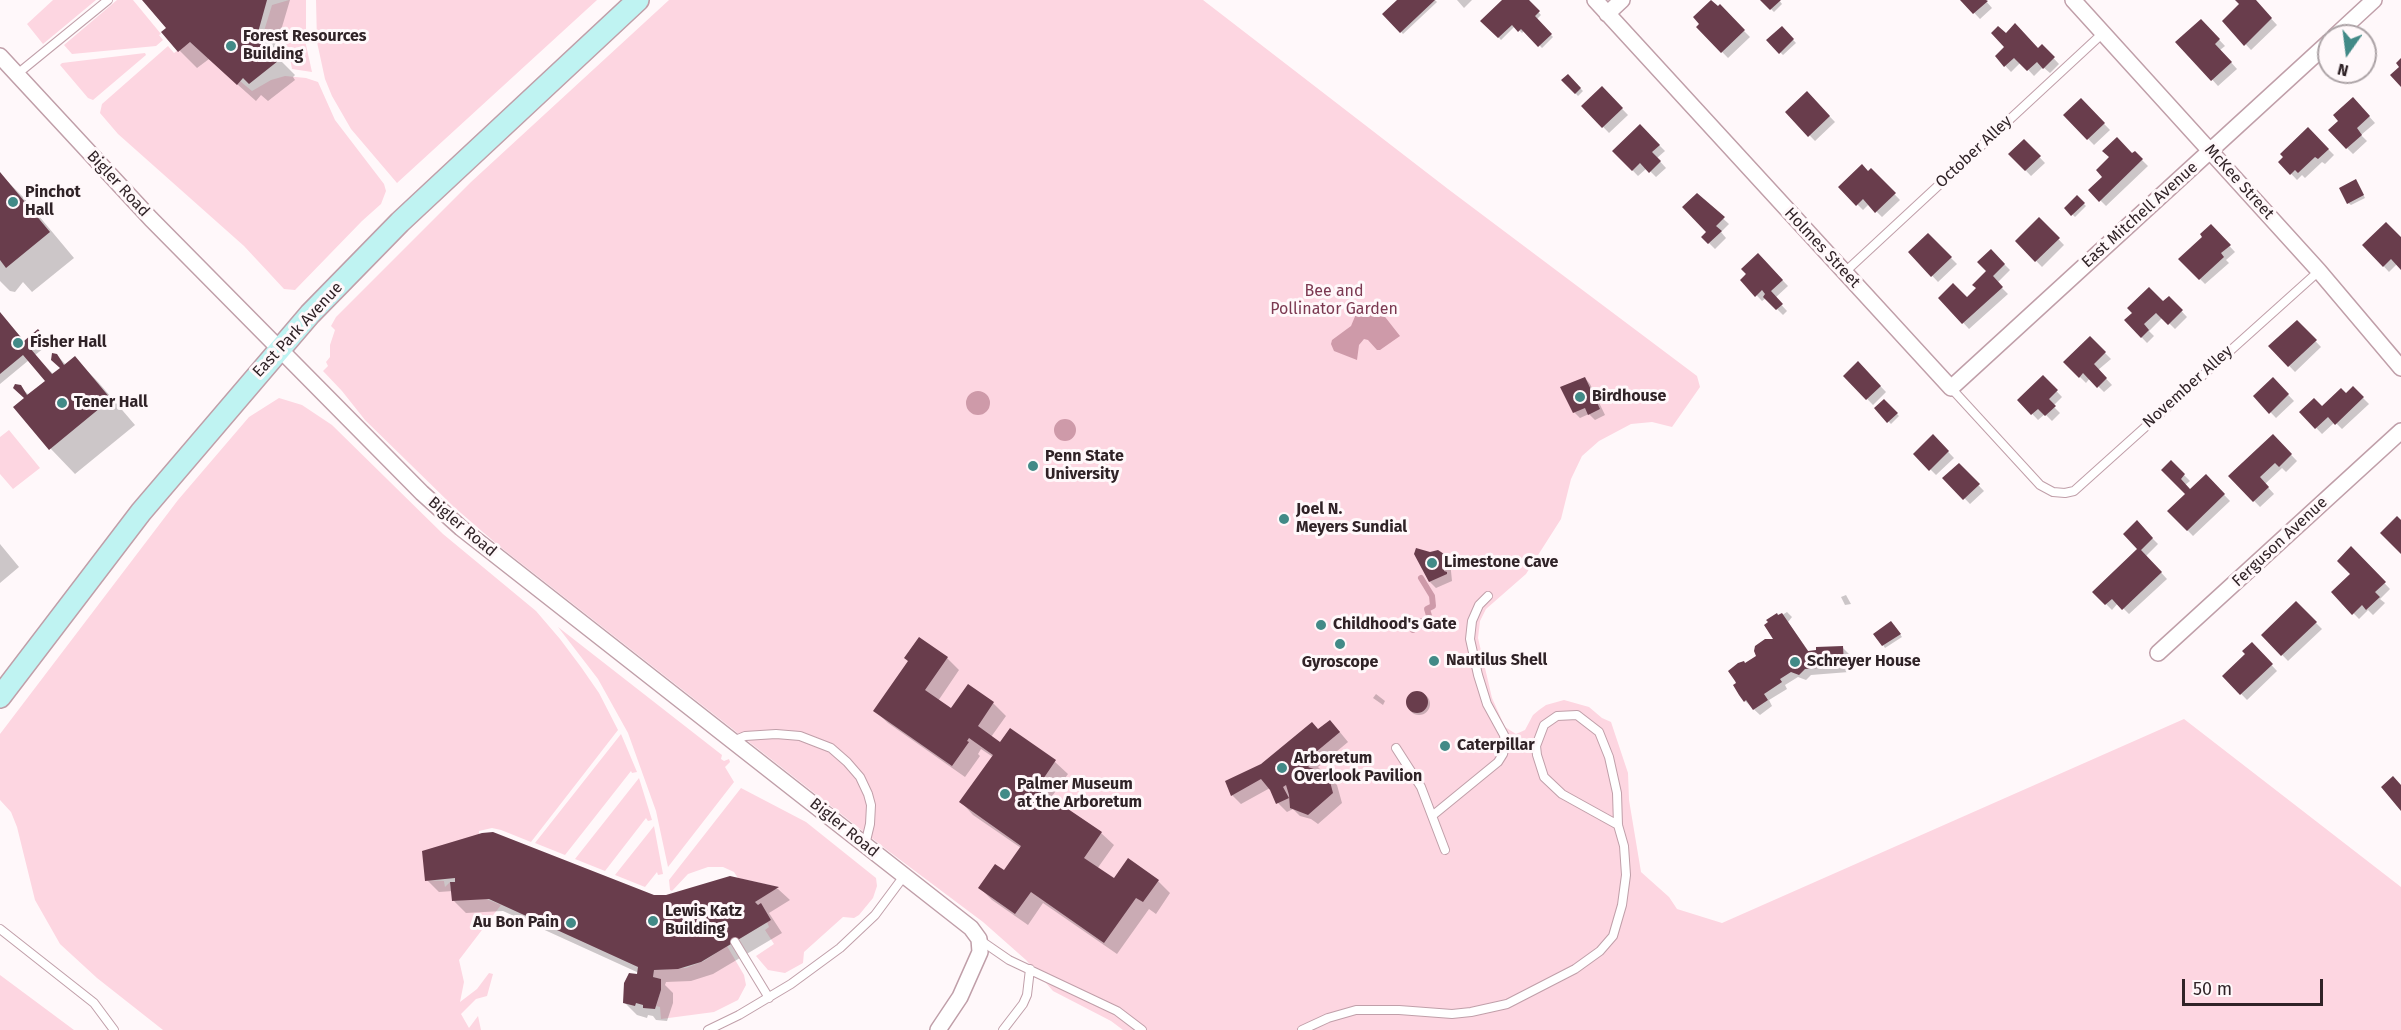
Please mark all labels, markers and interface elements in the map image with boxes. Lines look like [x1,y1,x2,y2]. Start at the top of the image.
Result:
north arrow [2317,24,2377,84]
place label: Forest Resources Building [243,27,367,65]
marker: Forest Resources Building [224,39,238,53]
text: N [2336,60,2350,81]
street label: October Alley [1932,112,2016,192]
street label: McKee Street [2200,141,2278,223]
street label: Bigler Road [83,147,153,221]
street label: East Mitchell Avenue [2078,158,2202,272]
place label: Pinchot Hall [25,183,81,221]
marker: Pinchot Hall [6,195,20,209]
street label: Holmes Street [1780,204,1864,292]
street label: East Park Avenue [249,278,347,382]
park label: Bee and Pollinator Garden [1270,282,1398,320]
place label: Fisher Hall [30,333,107,353]
marker: Fisher Hall [11,336,25,350]
street label: November Alley [2139,342,2237,432]
place label: Birdhouse [1592,387,1666,407]
marker: Birdhouse [1573,390,1587,404]
place label: Tener Hall [74,393,148,413]
marker: Tener Hall [55,396,69,410]
place label: Penn State University [1045,447,1124,485]
marker: Penn State University [1026,459,1040,473]
street label: Bigler Road [424,493,500,561]
street label: Ferguson Avenue [2228,493,2332,591]
place label: Joel N. Meyers Sundial [1296,500,1407,538]
marker: Joel N. Meyers Sundial [1277,512,1291,526]
place label: Limestone Cave [1444,553,1558,573]
marker: Limestone Cave [1425,556,1439,570]
place label: Childhood's Gate [1333,615,1457,635]
marker: Childhood's Gate [1314,618,1328,632]
marker: Gyroscope [1333,637,1347,651]
place label: Nautilus Shell [1446,651,1547,671]
place label: Schreyer House [1807,652,1921,672]
place label: Gyroscope [1302,653,1378,673]
marker: Nautilus Shell [1427,654,1441,668]
marker: Schreyer House [1788,655,1802,669]
place label: Caterpillar [1457,736,1535,756]
marker: Caterpillar [1438,739,1452,753]
place label: Arboretum Overlook Pavilion [1294,749,1422,787]
marker: Arboretum Overlook Pavilion [1275,761,1289,775]
place label: Palmer Museum at the Arboretum [1017,775,1142,813]
marker: Palmer Museum at the Arboretum [998,787,1012,801]
street label: Bigler Road [806,794,882,862]
place label: Lewis Katz Building [665,902,742,940]
place label: Au Bon Pain [473,913,559,933]
marker: Lewis Katz Building [646,914,660,928]
marker: Au Bon Pain [564,916,578,930]
scale bar [2185,967,2326,1005]
text: 50 m [2193,978,2232,1000]

